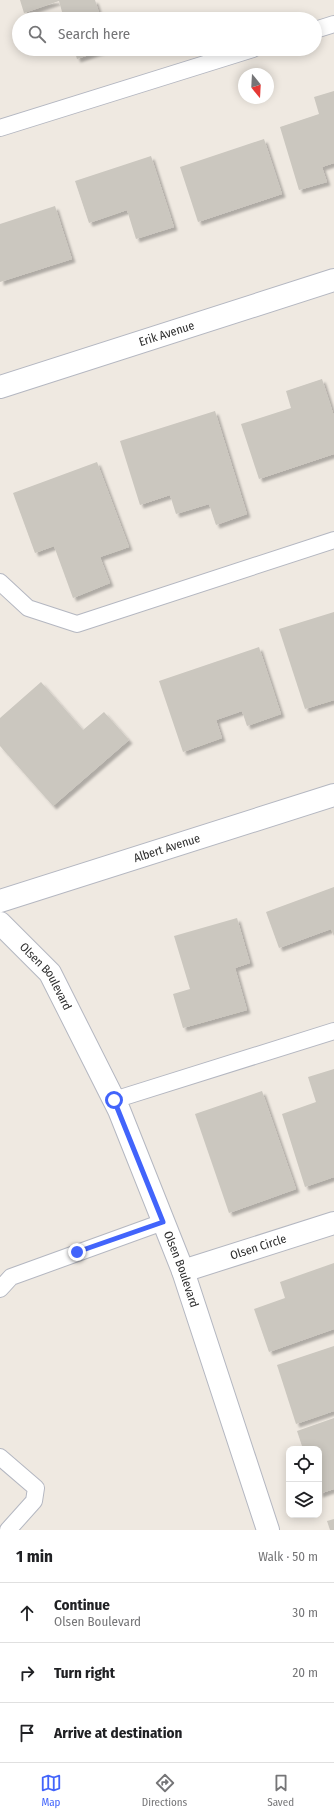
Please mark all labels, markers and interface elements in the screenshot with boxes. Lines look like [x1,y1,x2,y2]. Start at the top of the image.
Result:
search box [12,12,322,56]
icon: search [26,23,48,45]
text: Search here [58,25,130,43]
north arrow [238,68,274,104]
street label: Erik Avenue [137,318,196,349]
street label: Albert Avenue [132,831,202,865]
street label: Olsen Boulevard [17,940,74,1012]
route start [105,1091,123,1109]
street label: Olsen Boulevard [161,1229,201,1309]
street label: Olsen Circle [228,1232,288,1263]
route end [68,1243,86,1261]
map controls [286,1446,322,1518]
button: locate [286,1446,322,1482]
button: layers [286,1482,322,1518]
text: 1 min [16,1546,53,1567]
text: Walk · 50 m [258,1549,318,1564]
text: Continue [54,1596,110,1614]
icon: ahead [16,1602,38,1624]
text: 30 m [292,1605,318,1620]
text: Olsen Boulevard [54,1614,141,1629]
icon: right [16,1662,38,1684]
text: Turn right [54,1664,115,1682]
text: 20 m [292,1665,318,1680]
icon: arrive [16,1722,38,1744]
text: Arrive at destination [54,1724,182,1742]
tab: Map [40,1772,62,1809]
tab: Directions [142,1772,187,1809]
tab: Saved [267,1772,294,1809]

